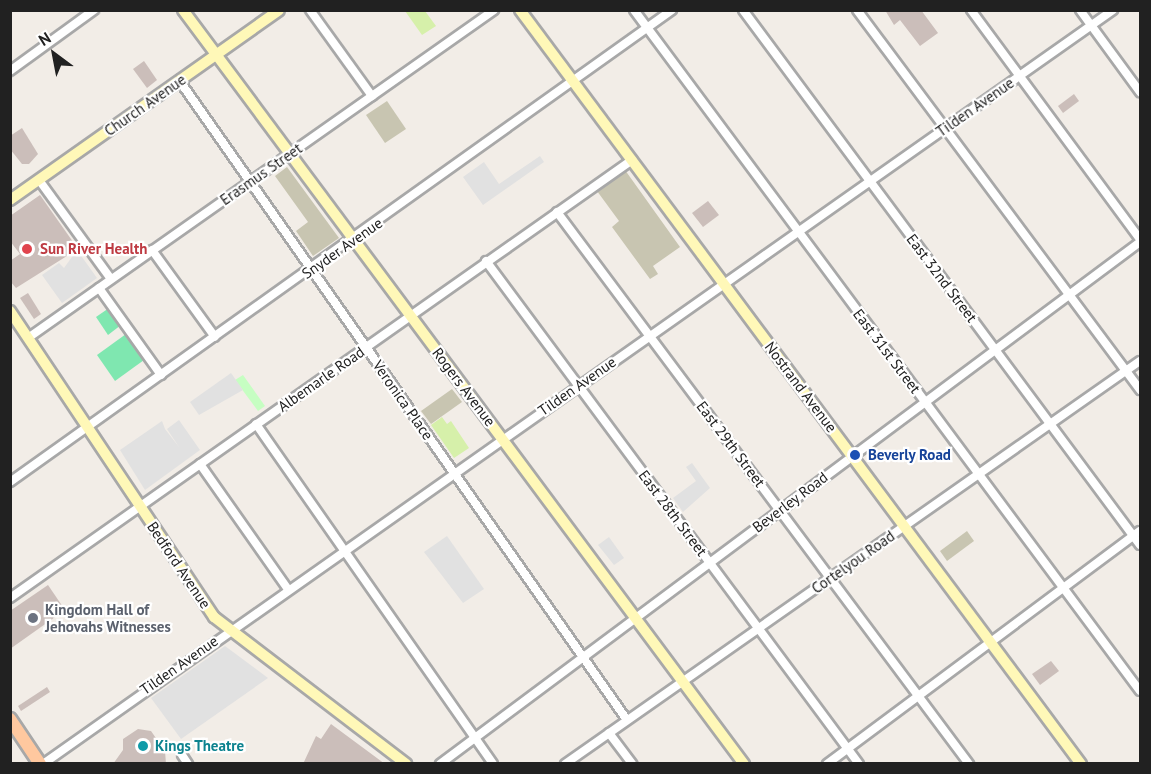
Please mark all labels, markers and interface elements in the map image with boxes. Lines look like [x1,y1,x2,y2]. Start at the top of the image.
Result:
north arrow [24,24,84,84]
text: N [35,27,54,50]
street label: Church Avenue [101,70,189,140]
street label: Tilden Avenue [932,73,1018,141]
street label: Erasmus Street [217,139,305,209]
street label: Snyder Avenue [298,213,386,283]
street label: East 32nd Street [903,230,981,326]
marker: Sun River Health [18,240,36,258]
place label: Sun River Health [40,240,147,258]
street label: East 31st Street [849,305,925,397]
street label: Nostrand Avenue [761,338,841,436]
street label: Albemarle Road [274,343,368,415]
street label: Rogers Avenue [428,344,500,430]
street label: Tilden Avenue [534,352,620,420]
street label: Veronica Place [369,357,437,443]
street label: East 29th Street [693,398,769,490]
marker: Beverly Road [846,446,864,464]
place label: Beverly Road [868,446,951,464]
street label: East 28th Street [635,467,711,559]
street label: Beverley Road [749,468,831,536]
street label: Bedford Avenue [143,518,215,612]
street label: Cortelyou Road [808,527,898,597]
place label: Kingdom Hall of Jehovahs Witnesses [45,600,171,635]
marker: Kingdom Hall of Jehovahs Witnesses [26,611,40,625]
street label: Tilden Avenue [136,631,222,699]
place label: Kings Theatre [155,737,245,755]
marker: Kings Theatre [136,739,150,753]

